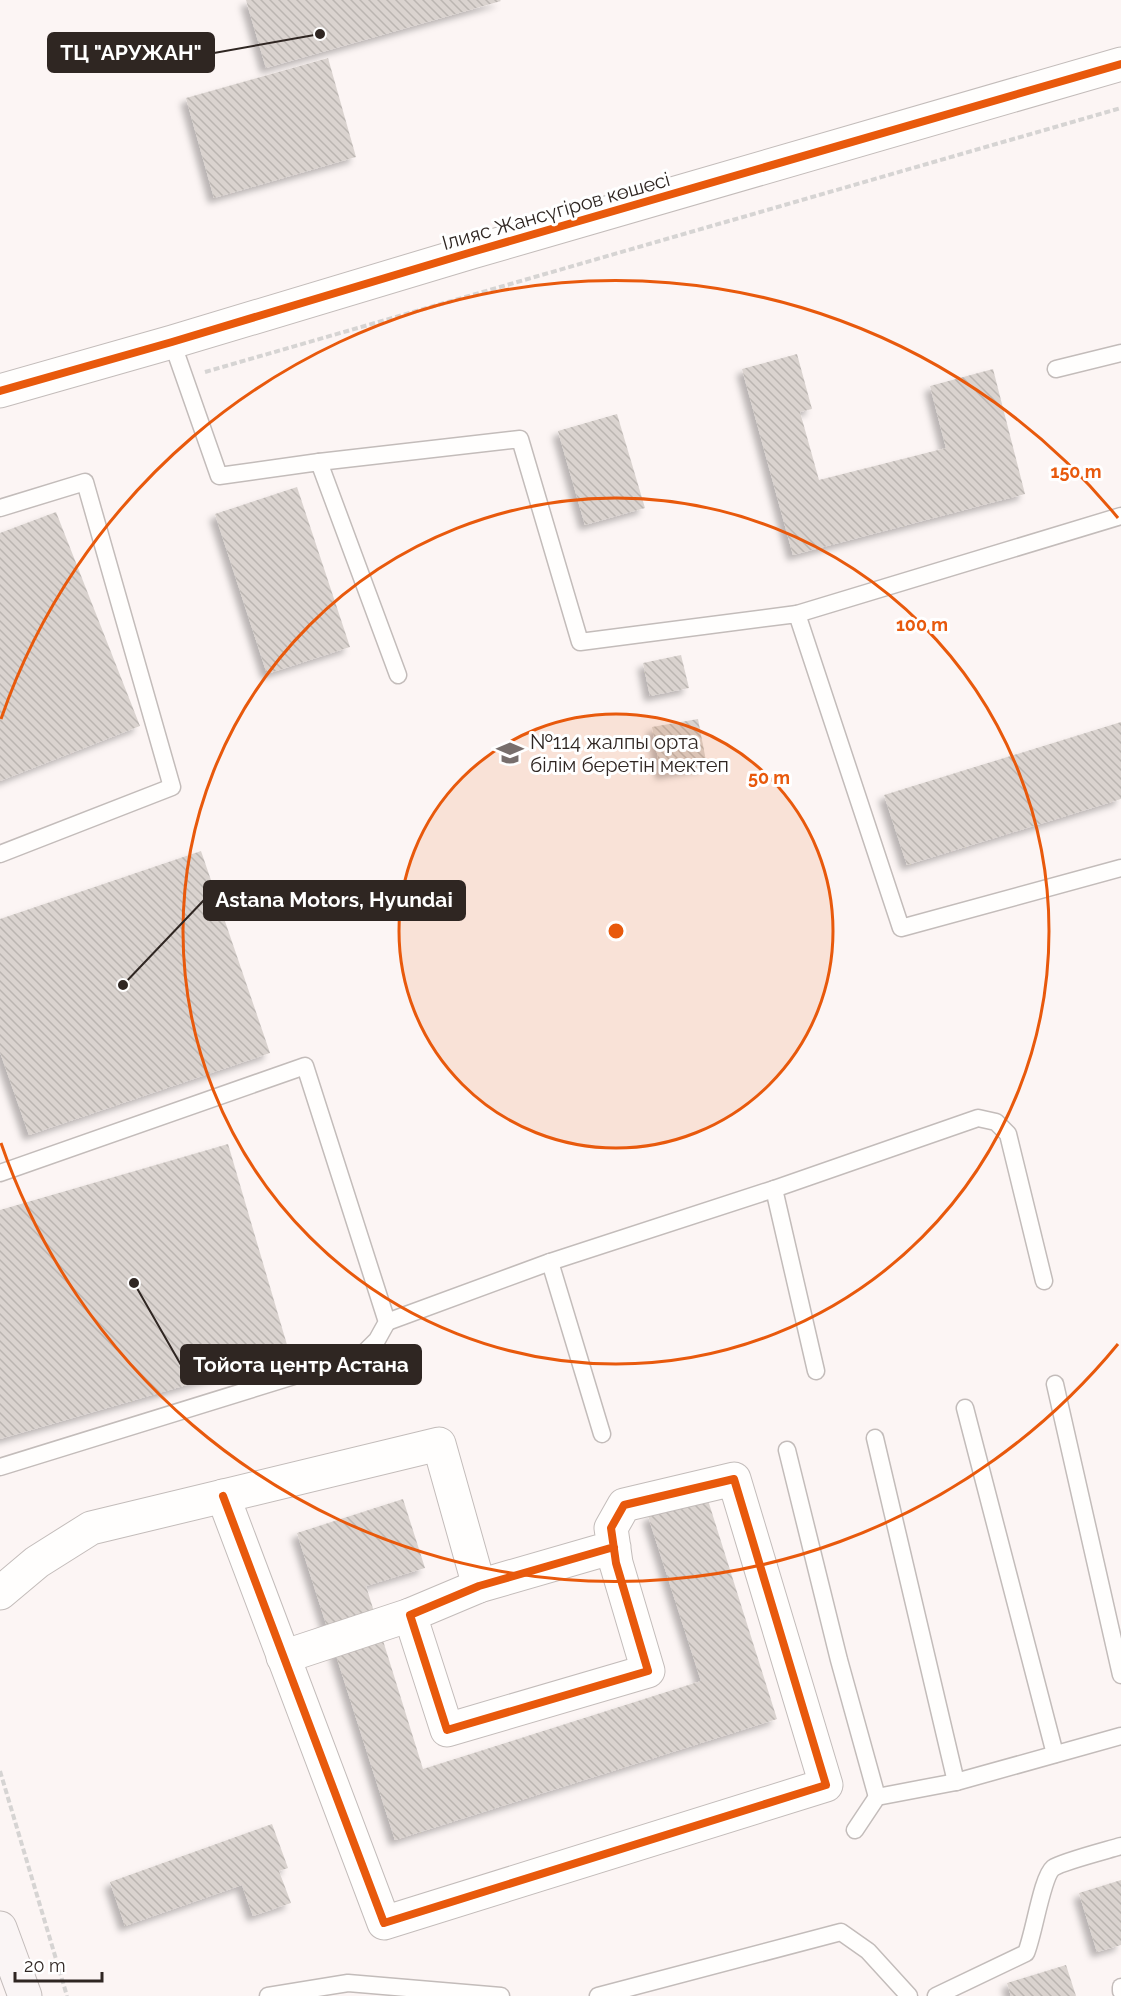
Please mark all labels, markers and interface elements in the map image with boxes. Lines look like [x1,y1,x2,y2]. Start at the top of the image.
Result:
callout: ТЦ "АРУЖАН" [48,33,214,72]
text: ТЦ "АРУЖАН" [60,40,202,65]
street label: Ілияс Жансүгіров көшесі [439,167,673,255]
text: 150 m [1051,461,1102,482]
text: 100 m [896,614,948,635]
place label: №114 жалпы орта білім беретін мектеп [530,730,729,777]
school or university icon: №114 жалпы орта білім беретін мектеп [495,738,525,768]
text: 50 m [748,767,790,788]
callout: Astana Motors, Hyundai [204,881,465,920]
text: Astana Motors, Hyundai [215,887,453,912]
centre of rings [606,921,626,941]
callout: Тойота центр Астана [181,1345,421,1384]
text: Тойота центр Астана [193,1352,409,1377]
scale bar [15,1945,102,1983]
text: 20 m [24,1955,66,1976]

